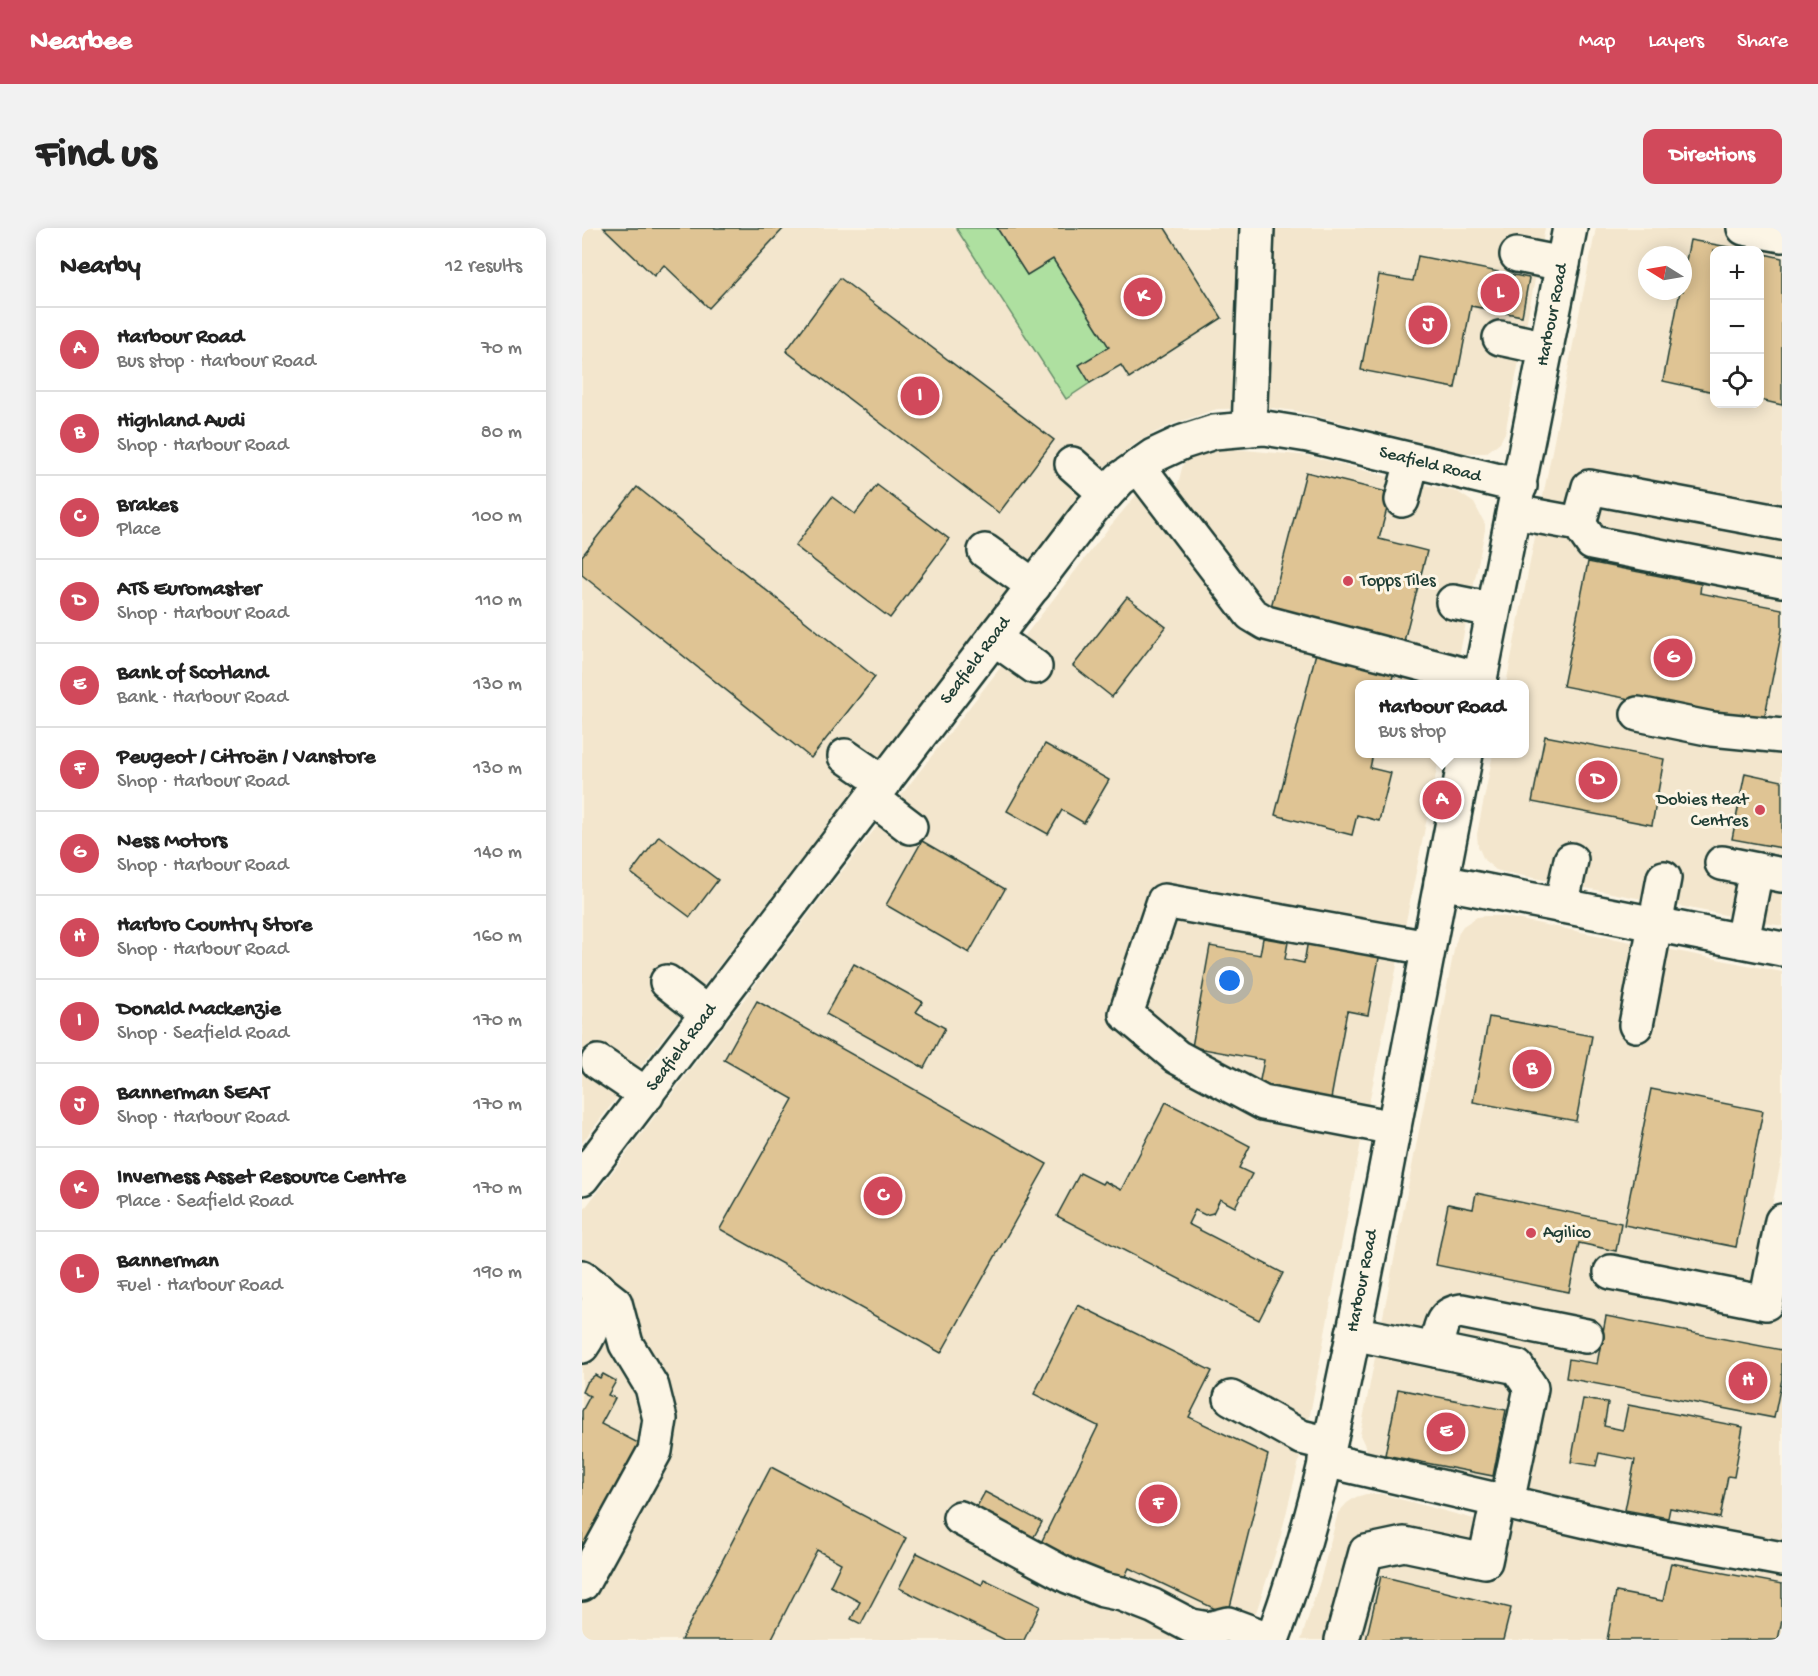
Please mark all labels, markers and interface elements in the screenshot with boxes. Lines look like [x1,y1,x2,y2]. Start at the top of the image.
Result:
text: Nearbee [30,26,132,59]
text: Map [1579,30,1615,55]
text: Layers [1648,30,1704,55]
text: Share [1737,30,1788,55]
button: Directions [1643,129,1782,184]
text: Find us [36,132,156,181]
north arrow [1638,246,1692,300]
map controls [1710,246,1764,408]
button: + [1710,246,1764,300]
text: Nearby [60,252,141,283]
text: 12 results [445,256,522,279]
street label: Harbour Road [1533,261,1573,368]
pin: L [1480,270,1520,316]
pin: K [1124,274,1162,320]
button: − [1710,300,1764,354]
pin: J [1408,302,1448,348]
text: Harbour Road [117,325,244,351]
text: A [74,338,85,361]
text: 70 m [481,338,522,361]
text: Bus stop · Harbour Road [117,351,316,374]
button: locate [1710,354,1764,408]
pin: I [900,374,940,418]
text: Highland Audi [117,409,245,435]
text: B [74,422,85,445]
text: 80 m [481,422,522,445]
text: Shop · Harbour Road [117,435,288,458]
street label: Seafield Road [1377,442,1485,488]
text: Brakes [117,493,178,519]
text: C [74,506,85,529]
text: 100 m [472,506,522,529]
text: Place [117,519,161,542]
place label: Topps Tiles [1359,571,1437,592]
marker: Topps Tiles [1341,574,1355,588]
text: ATS Euromaster [117,577,261,603]
text: D [73,590,86,613]
text: 110 m [476,590,522,613]
text: Shop · Harbour Road [117,603,288,626]
street label: Seafield Road [936,612,1017,709]
pin: G [1654,636,1692,680]
text: Bank of Scotland [117,661,268,687]
text: E [73,674,86,697]
text: 130 m [473,674,522,697]
popup [1355,680,1529,758]
text: Bank · Harbour Road [117,687,288,710]
text: Harbour Road [1379,695,1505,721]
text: Bus stop [1379,721,1446,744]
text: Peugeot / Citroën / Vanstore [117,745,376,771]
text: F [74,758,85,781]
text: 130 m [473,758,522,781]
pin: D [1578,758,1618,802]
text: Shop · Harbour Road [117,771,288,794]
pin: A [1422,778,1462,822]
place label: Dobies Heat Centres [1655,790,1750,832]
marker: Dobies Heat Centres [1753,803,1767,817]
text: Ness Motors [117,829,227,855]
text: G [73,842,86,865]
text: 140 m [474,842,522,865]
text: Shop · Harbour Road [117,855,288,878]
text: Harbro Country Store [117,913,312,939]
text: H [74,926,85,949]
text: 160 m [473,926,522,949]
text: Shop · Harbour Road [117,939,288,962]
your location [1215,966,1244,995]
text: Donald Mackenzie [117,997,281,1023]
street label: Seafield Road [642,999,723,1096]
text: I [77,1010,82,1033]
text: 170 m [473,1010,522,1033]
text: Shop · Seafield Road [117,1023,289,1046]
pin: B [1512,1046,1552,1092]
text: Bannerman SEAT [117,1081,269,1107]
text: J [74,1094,85,1117]
text: 170 m [473,1094,522,1117]
text: Shop · Harbour Road [117,1107,288,1130]
text: Inverness Asset Resource Centre [117,1165,406,1191]
pin: C [864,1174,902,1218]
text: K [74,1178,85,1201]
text: 170 m [473,1178,522,1201]
text: Place · Seafield Road [117,1191,292,1214]
place label: Agilico [1543,1223,1591,1244]
marker: Agilico [1524,1226,1538,1240]
street label: Harbour Road [1343,1227,1383,1334]
text: Bannerman [117,1249,219,1275]
text: L [76,1262,83,1285]
text: 190 m [474,1262,522,1285]
text: Fuel · Harbour Road [117,1275,283,1298]
pin: H [1728,1358,1768,1404]
pin: E [1426,1410,1466,1454]
pin: F [1138,1482,1178,1526]

